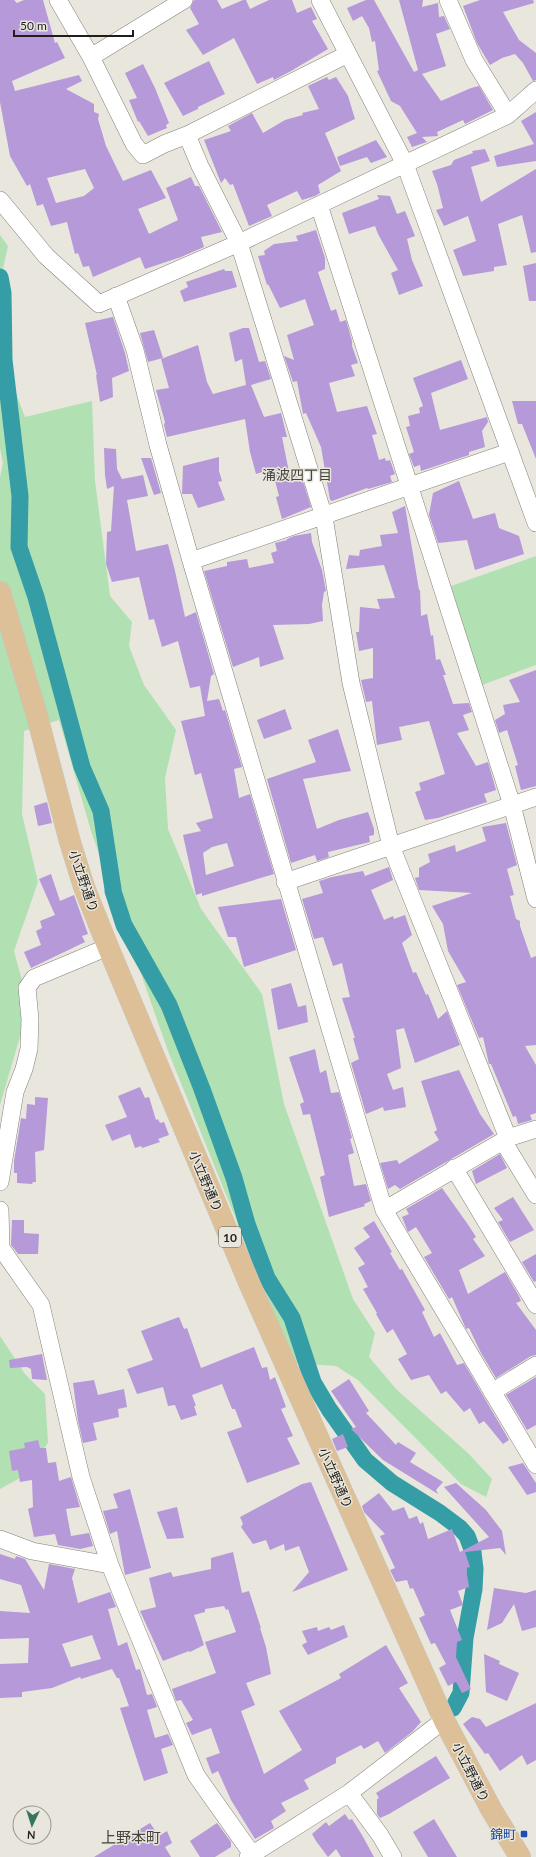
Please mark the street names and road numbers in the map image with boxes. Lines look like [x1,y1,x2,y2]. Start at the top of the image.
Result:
street label: 小立野通り [66,848,102,914]
street label: 小立野通り [186,1148,226,1214]
road number: 10 [219,1227,241,1247]
street label: 小立野通り [315,1445,357,1511]
street label: 小立野通り [449,1739,493,1805]

